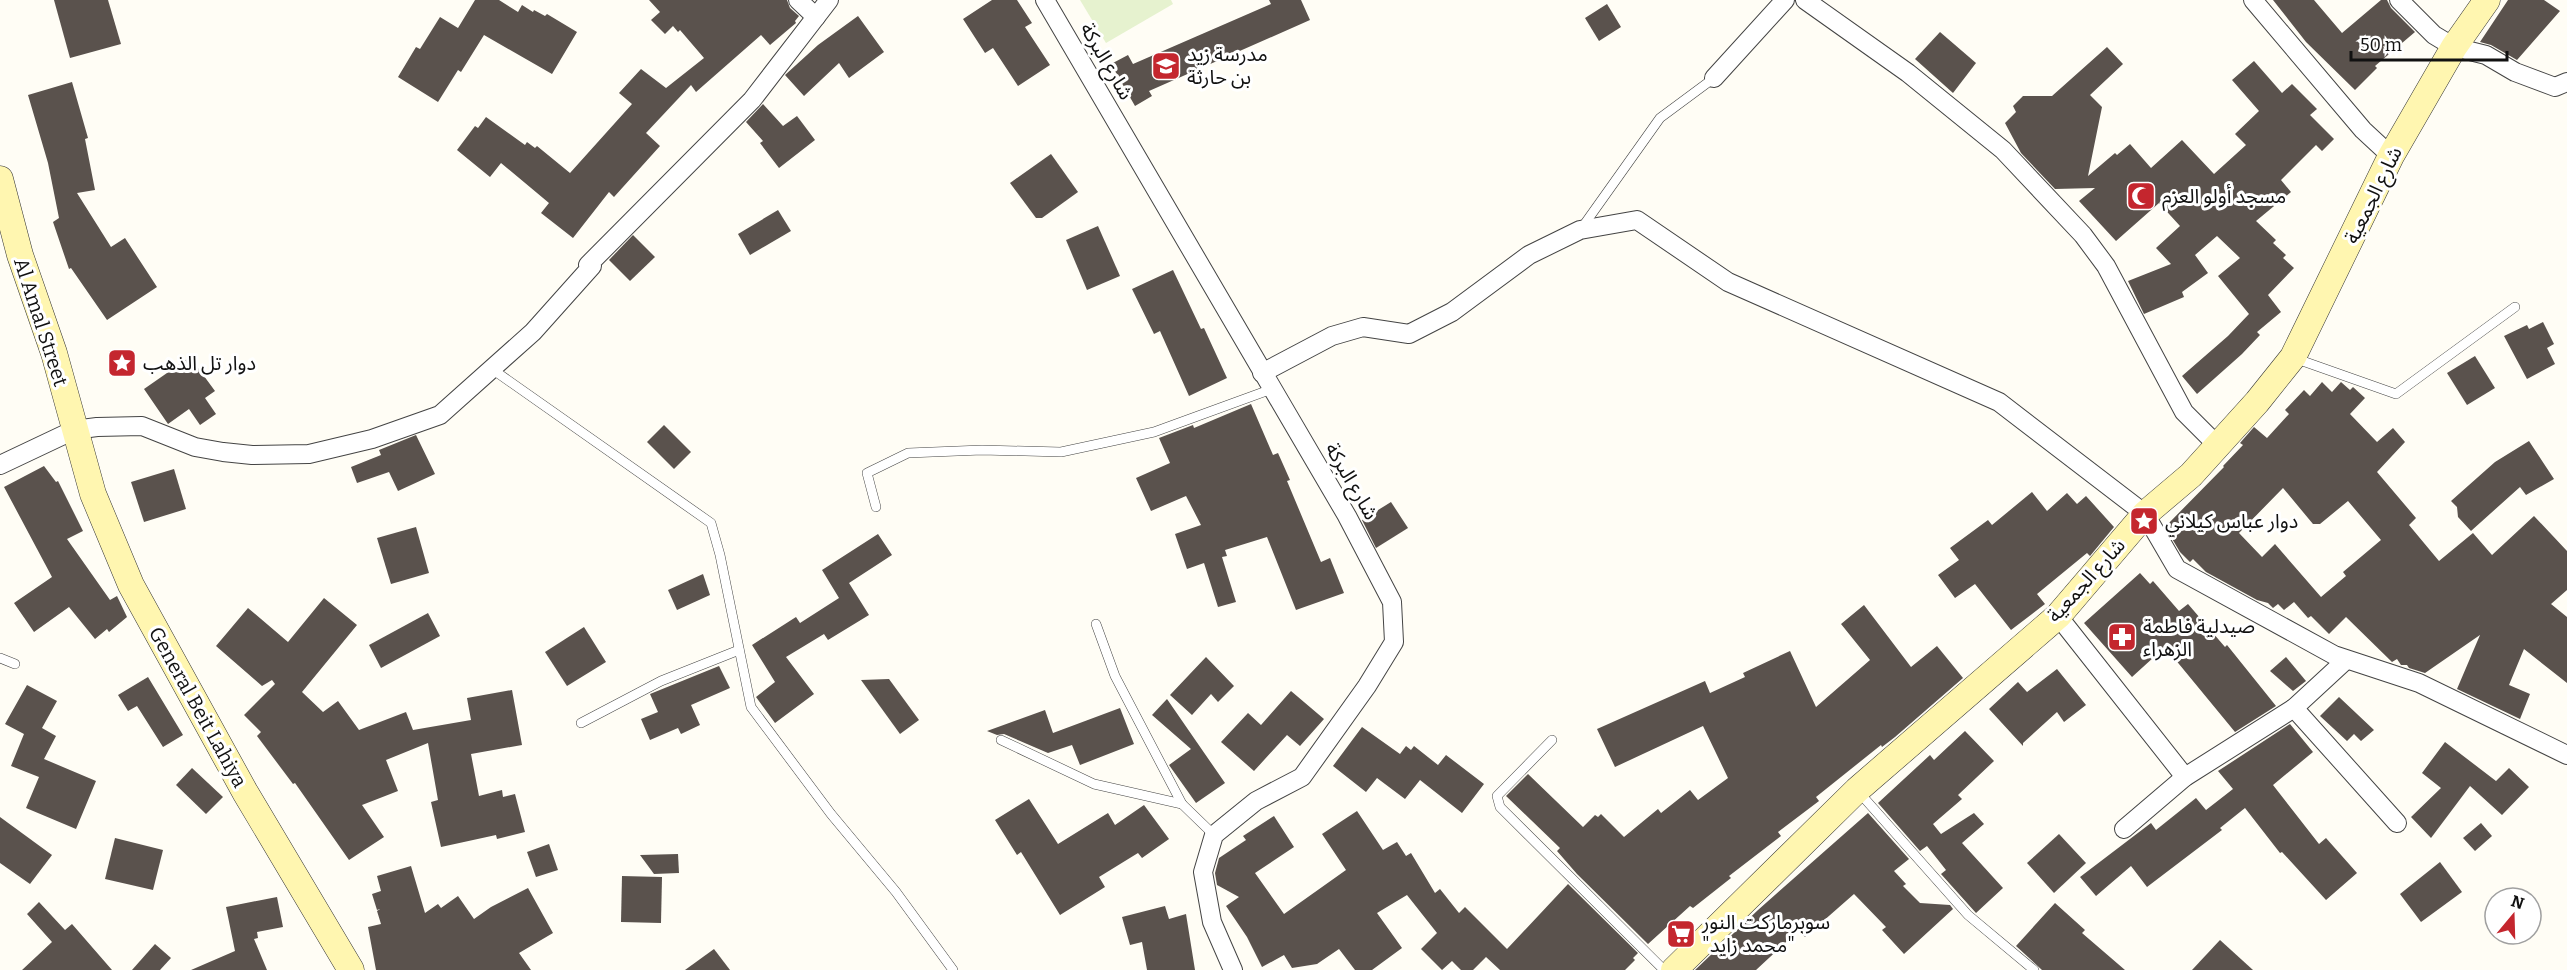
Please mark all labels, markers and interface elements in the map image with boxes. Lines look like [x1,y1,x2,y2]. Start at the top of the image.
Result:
street label: شارع البركة [1073,18,1139,105]
scale bar [2351,24,2507,62]
text: 50 m [2360,34,2402,56]
place label: مدرسة زيد بن حارثة [1187,42,1268,89]
school or university icon: مدرسة زيد بن حارثة [1150,50,1182,82]
street label: شارع الجمعية [2339,143,2409,249]
mosque icon: مسجد أولو العزم [2125,180,2157,212]
place label: مسجد أولو العزم [2162,184,2286,211]
street label: Al Amal Street [9,255,73,389]
place icon: دوار تل الذهب [106,347,138,379]
place label: دوار تل الذهب [143,351,256,375]
street label: شارع البركة [1318,438,1384,525]
place icon: دوار عباس كيلاني [2128,505,2160,537]
place label: دوار عباس كيلاني [2165,509,2298,537]
street label: شارع الجمعية [2042,533,2132,629]
place label: صيدلية فاطمة الزهراء [2143,614,2255,661]
pharmacy icon: صيدلية فاطمة الزهراء [2106,621,2138,653]
street label: General Beit Lahiya [144,623,252,792]
north arrow [2483,886,2543,946]
text: N [2509,891,2527,913]
place label: سوبرماركت النور "محمد زايد" [1701,910,1830,957]
supermarket icon: سوبرماركت النور "محمد زايد" [1665,918,1697,950]

